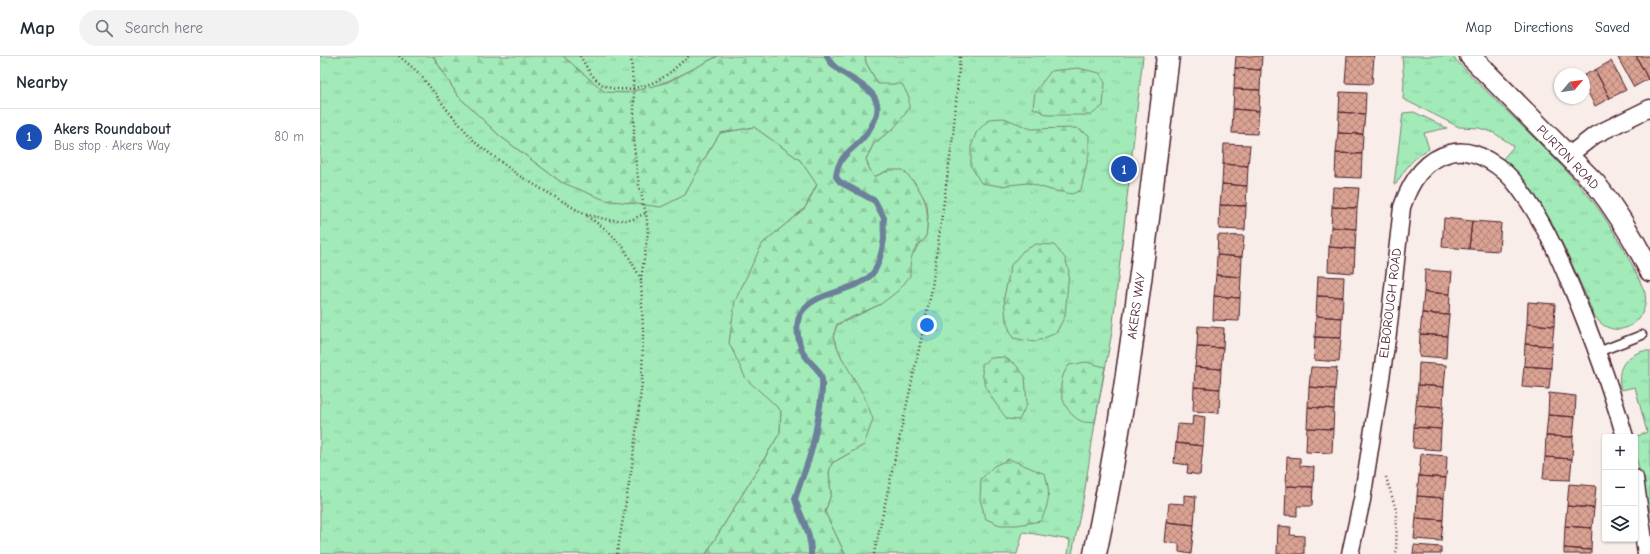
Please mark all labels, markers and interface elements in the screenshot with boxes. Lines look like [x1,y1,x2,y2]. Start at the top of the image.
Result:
search box [79,10,359,46]
text: Map [20,17,55,39]
icon: search [93,17,115,39]
text: Search here [125,19,203,37]
text: Map [1465,19,1492,36]
text: Directions [1514,19,1573,36]
text: Saved [1595,19,1630,36]
north arrow [1554,68,1590,104]
text: Nearby [16,73,67,92]
text: Akers Roundabout [54,120,171,138]
street label: PURTON ROAD [1534,122,1602,192]
text: 1 [26,129,32,144]
text: 80 m [274,129,304,144]
text: Bus stop · Akers Way [54,138,170,153]
pin: 1 [1111,154,1137,184]
street label: ELBOROUGH ROAD [1376,247,1404,359]
street label: AKERS WAY [1124,271,1148,340]
your location [917,315,937,335]
map controls [1602,434,1638,542]
button: + [1602,434,1638,470]
button: − [1602,470,1638,506]
button: layers [1602,506,1638,542]

